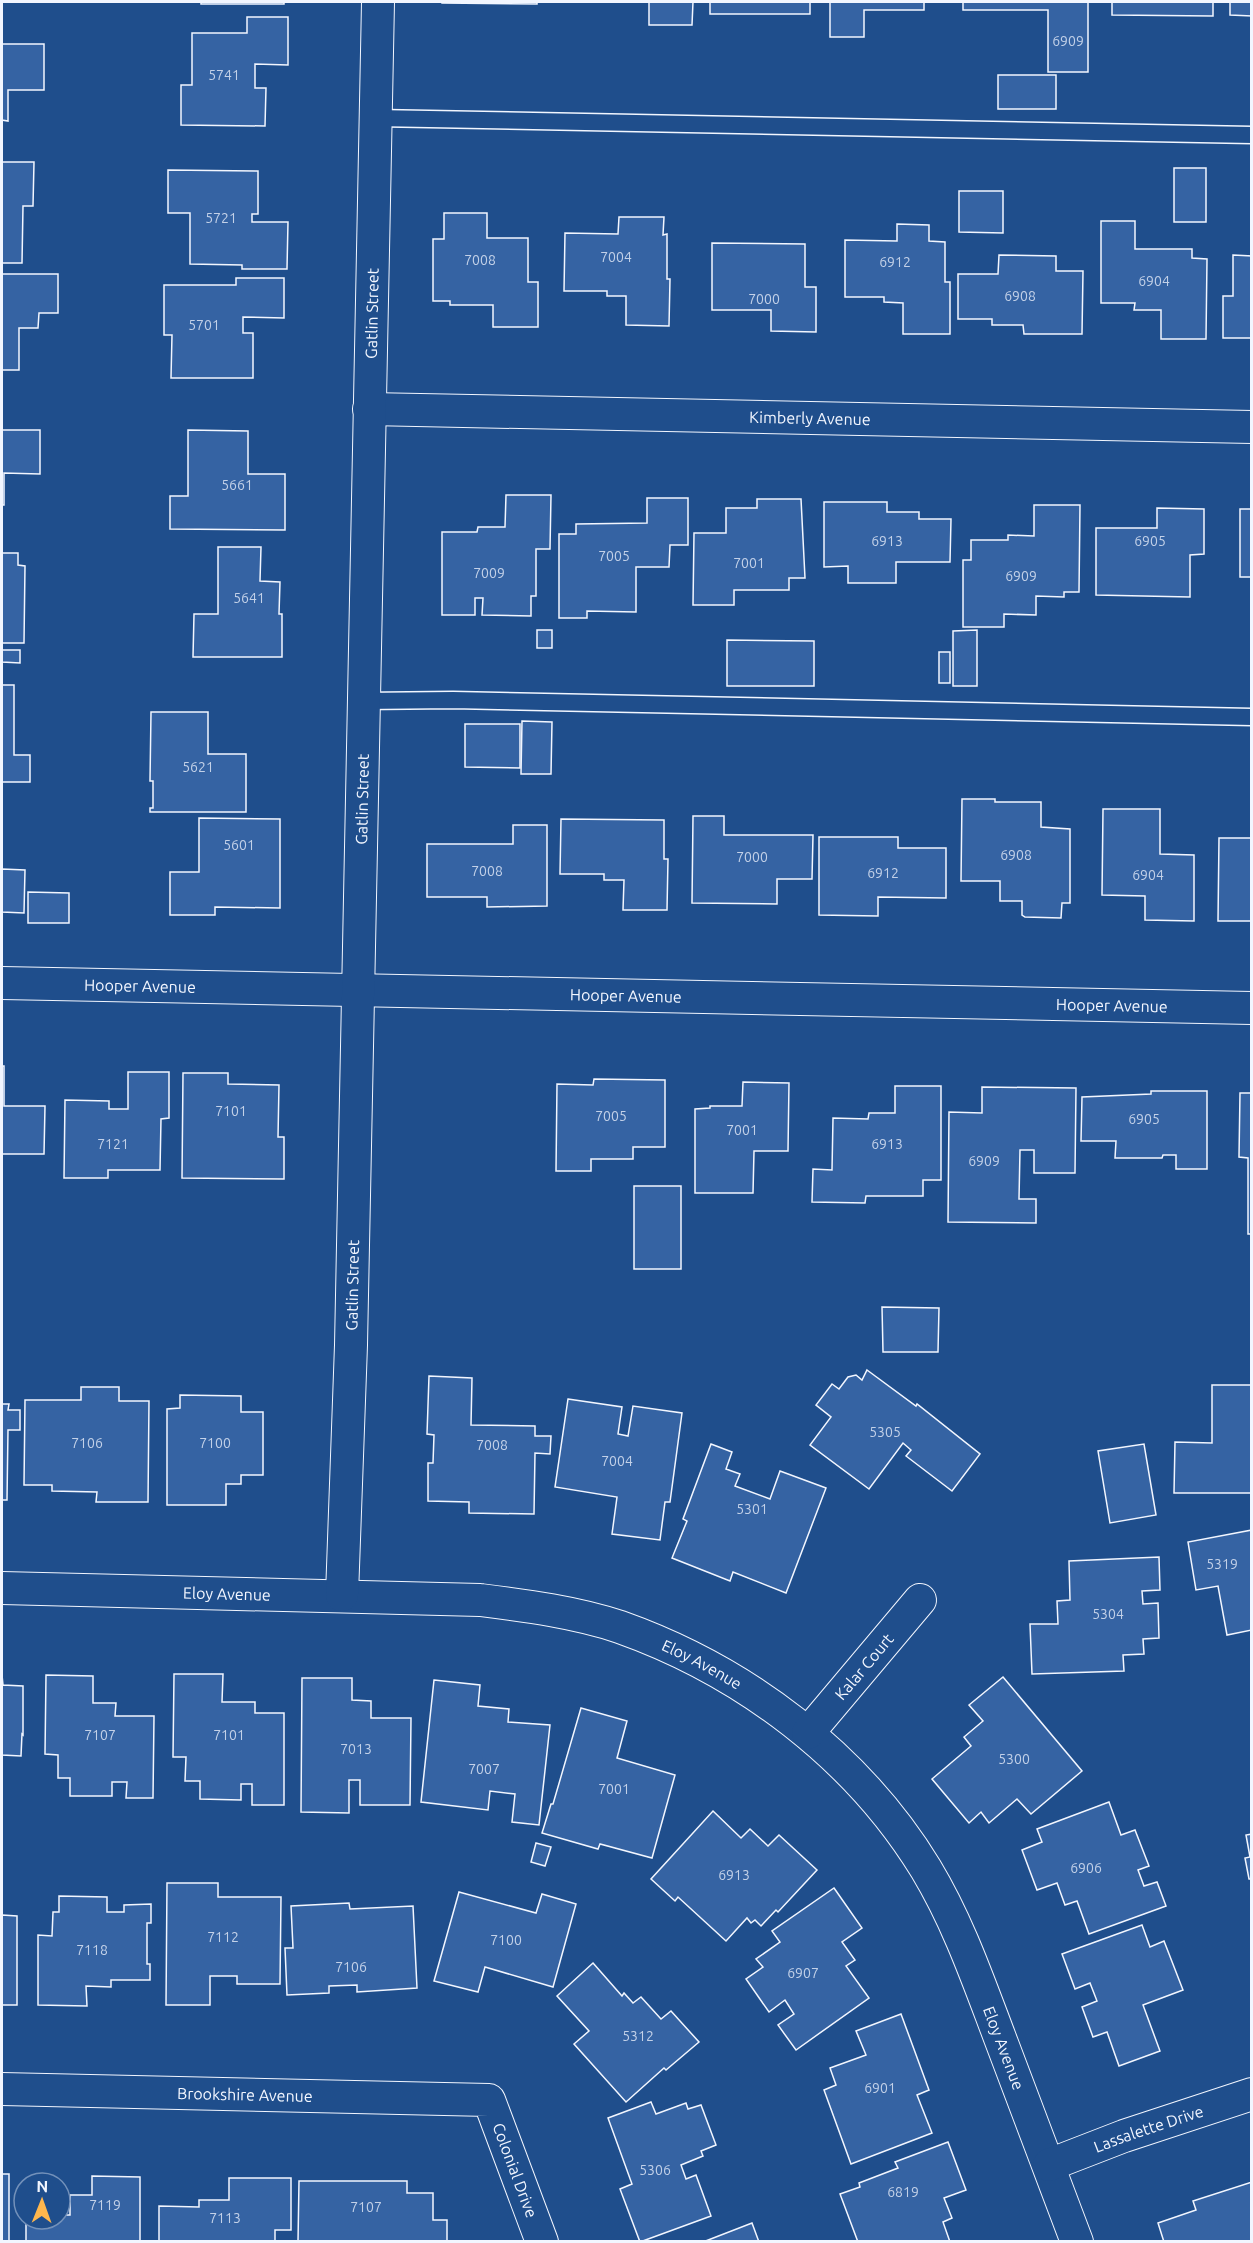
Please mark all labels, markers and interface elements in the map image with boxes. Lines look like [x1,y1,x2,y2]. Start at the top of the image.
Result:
house number: 6909 [1052,33,1084,49]
house number: 5741 [208,67,240,83]
house number: 5721 [205,210,237,226]
house number: 7004 [600,249,632,265]
house number: 7008 [464,252,496,268]
house number: 6912 [879,254,911,270]
street label: Gatlin Street [362,267,382,359]
house number: 6904 [1138,273,1170,289]
house number: 6908 [1004,288,1036,304]
house number: 7000 [748,291,780,307]
house number: 5701 [188,317,220,333]
street label: Kimberly Avenue [749,408,871,428]
house number: 5661 [221,477,253,493]
house number: 6913 [871,533,903,549]
house number: 6905 [1134,533,1166,549]
house number: 7005 [598,548,630,564]
house number: 7001 [733,555,765,571]
house number: 7009 [473,565,505,581]
house number: 6909 [1005,568,1037,584]
house number: 5641 [233,590,265,606]
street label: Gatlin Street [352,753,372,845]
house number: 5621 [182,759,214,775]
house number: 5601 [223,837,255,853]
house number: 6908 [1000,847,1032,863]
house number: 7000 [736,849,768,865]
house number: 7008 [471,863,503,879]
house number: 6912 [867,865,899,881]
house number: 6904 [1132,867,1164,883]
street label: Hooper Avenue [84,976,196,996]
street label: Hooper Avenue [570,985,682,1006]
street label: Hooper Avenue [1056,995,1168,1015]
house number: 7101 [215,1103,247,1119]
house number: 7005 [595,1108,627,1124]
house number: 6905 [1128,1111,1160,1127]
house number: 7001 [726,1122,758,1138]
house number: 7121 [97,1136,129,1152]
house number: 6913 [871,1136,903,1152]
house number: 6909 [968,1153,1000,1169]
street label: Gatlin Street [342,1239,362,1331]
house number: 5305 [869,1424,901,1440]
house number: 7106 [71,1435,103,1451]
house number: 7100 [199,1435,231,1451]
house number: 7008 [476,1437,508,1453]
house number: 7004 [601,1453,633,1469]
house number: 5301 [736,1501,768,1517]
house number: 5319 [1206,1556,1238,1572]
street label: Eloy Avenue [183,1584,271,1604]
house number: 5304 [1092,1606,1124,1622]
street label: Kalar Court [831,1629,897,1703]
street label: Eloy Avenue [659,1636,745,1693]
house number: 7107 [84,1727,116,1743]
house number: 7101 [213,1727,245,1743]
house number: 7013 [340,1741,372,1757]
house number: 5300 [998,1751,1030,1767]
house number: 7007 [468,1761,500,1777]
house number: 7001 [598,1781,630,1797]
house number: 6906 [1070,1860,1102,1876]
house number: 6913 [718,1867,750,1883]
house number: 7112 [207,1929,239,1945]
house number: 7100 [490,1932,522,1948]
house number: 7118 [76,1942,108,1958]
house number: 7106 [335,1959,367,1975]
house number: 6907 [787,1965,819,1981]
street label: Eloy Avenue [980,2004,1028,2092]
house number: 5312 [622,2028,654,2044]
house number: 6901 [864,2080,896,2096]
street label: Brookshire Avenue [177,2084,313,2105]
street label: Lassalette Drive [1091,2102,1206,2156]
street label: Colonial Drive [489,2120,541,2220]
house number: 5306 [639,2162,671,2178]
north arrow [12,2171,72,2231]
text: N [36,2177,48,2195]
house number: 6819 [887,2184,919,2200]
house number: 7119 [89,2197,121,2213]
house number: 7107 [350,2199,382,2215]
house number: 7113 [209,2210,241,2226]

